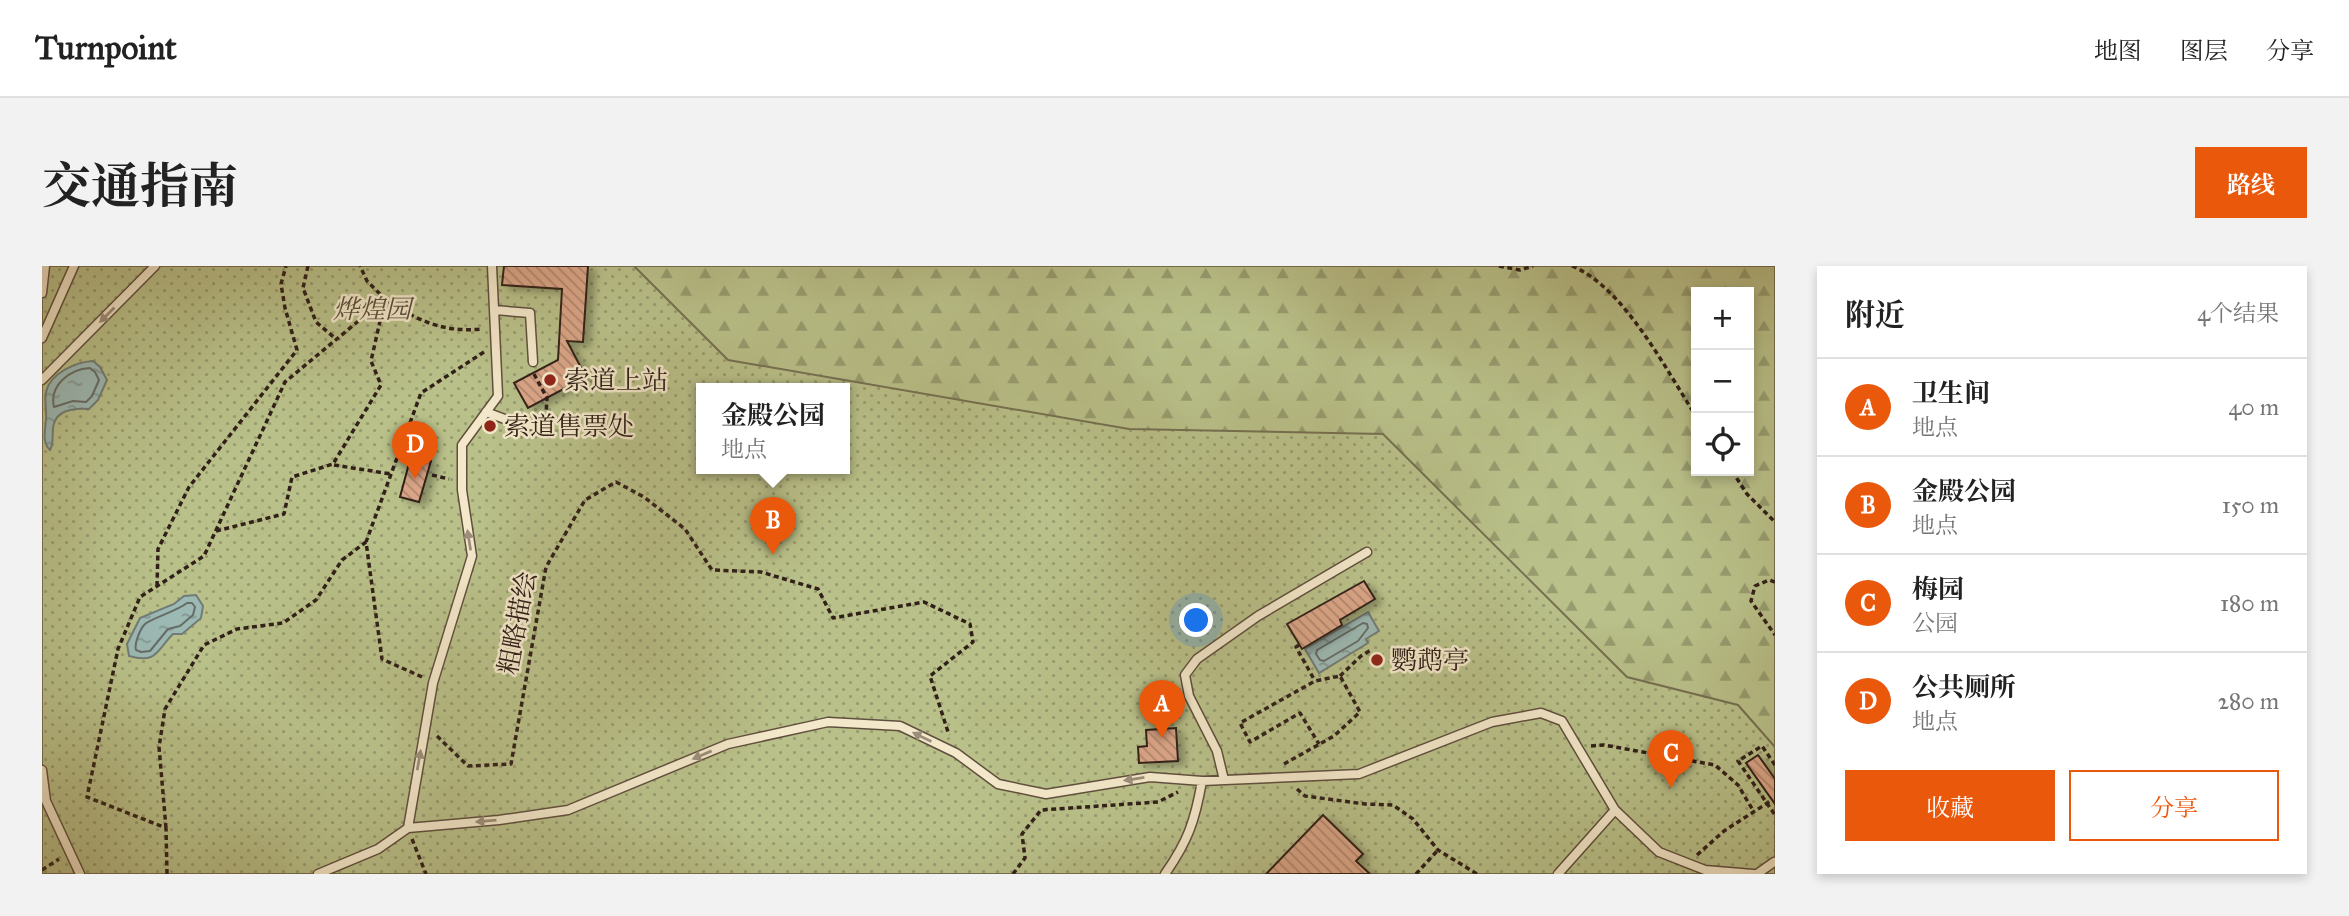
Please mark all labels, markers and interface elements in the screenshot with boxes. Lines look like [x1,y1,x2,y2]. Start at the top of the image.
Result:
text: Turnpoint [35,28,177,68]
text: 地图 [2094,36,2142,66]
text: 图层 [2180,36,2228,66]
text: 分享 [2266,36,2314,66]
button: 路线 [2195,147,2307,218]
text: 交通指南 [42,157,238,216]
map controls [1691,287,1754,476]
button: + [1691,287,1754,350]
park label: 烨煌园 [333,293,415,325]
text: 附近 [1845,297,1905,333]
text: 4个结果 [2197,299,2279,327]
one-way arrow [99,306,116,323]
button: − [1691,350,1754,413]
place label: 索道上站 [564,364,668,396]
marker: 索道上站 [542,372,558,388]
text: 卫生间 [1912,377,1990,409]
popup [696,383,850,474]
text: A [1860,393,1876,421]
text: 40 m [2229,393,2279,421]
text: 金殿公园 [721,399,825,431]
place label: 索道售票处 [504,410,634,442]
button: locate [1691,413,1754,476]
text: 地点 [1912,413,1958,441]
marker: 索道售票处 [482,418,498,434]
pin: D [392,421,438,479]
text: 地点 [721,435,767,463]
text: 金殿公园 [1912,475,2016,507]
text: B [1860,491,1876,519]
text: 150 m [2222,491,2279,519]
pin: B [750,497,796,555]
text: 地点 [1912,511,1958,539]
one-way arrow [464,529,475,551]
street label: 粗略描绘 [491,569,543,677]
text: 梅园 [1912,573,1964,605]
text: C [1860,589,1876,617]
text: 180 m [2220,589,2279,617]
your location [1179,603,1213,637]
text: 公园 [1912,609,1958,637]
place label: 鹦鹉亭 [1391,644,1469,676]
marker: 鹦鹉亭 [1369,652,1385,668]
text: 公共厕所 [1912,671,2016,703]
pin: A [1139,680,1185,738]
text: D [1859,687,1877,715]
text: 280 m [2218,687,2279,715]
text: 地点 [1912,707,1958,735]
pin: C [1648,730,1694,788]
one-way arrow [912,731,932,743]
one-way arrow [414,749,425,771]
one-way arrow [691,749,712,760]
button: 收藏 [1845,770,2055,841]
button: 分享 [2069,770,2279,841]
one-way arrow [1123,774,1145,785]
one-way arrow [475,816,497,827]

